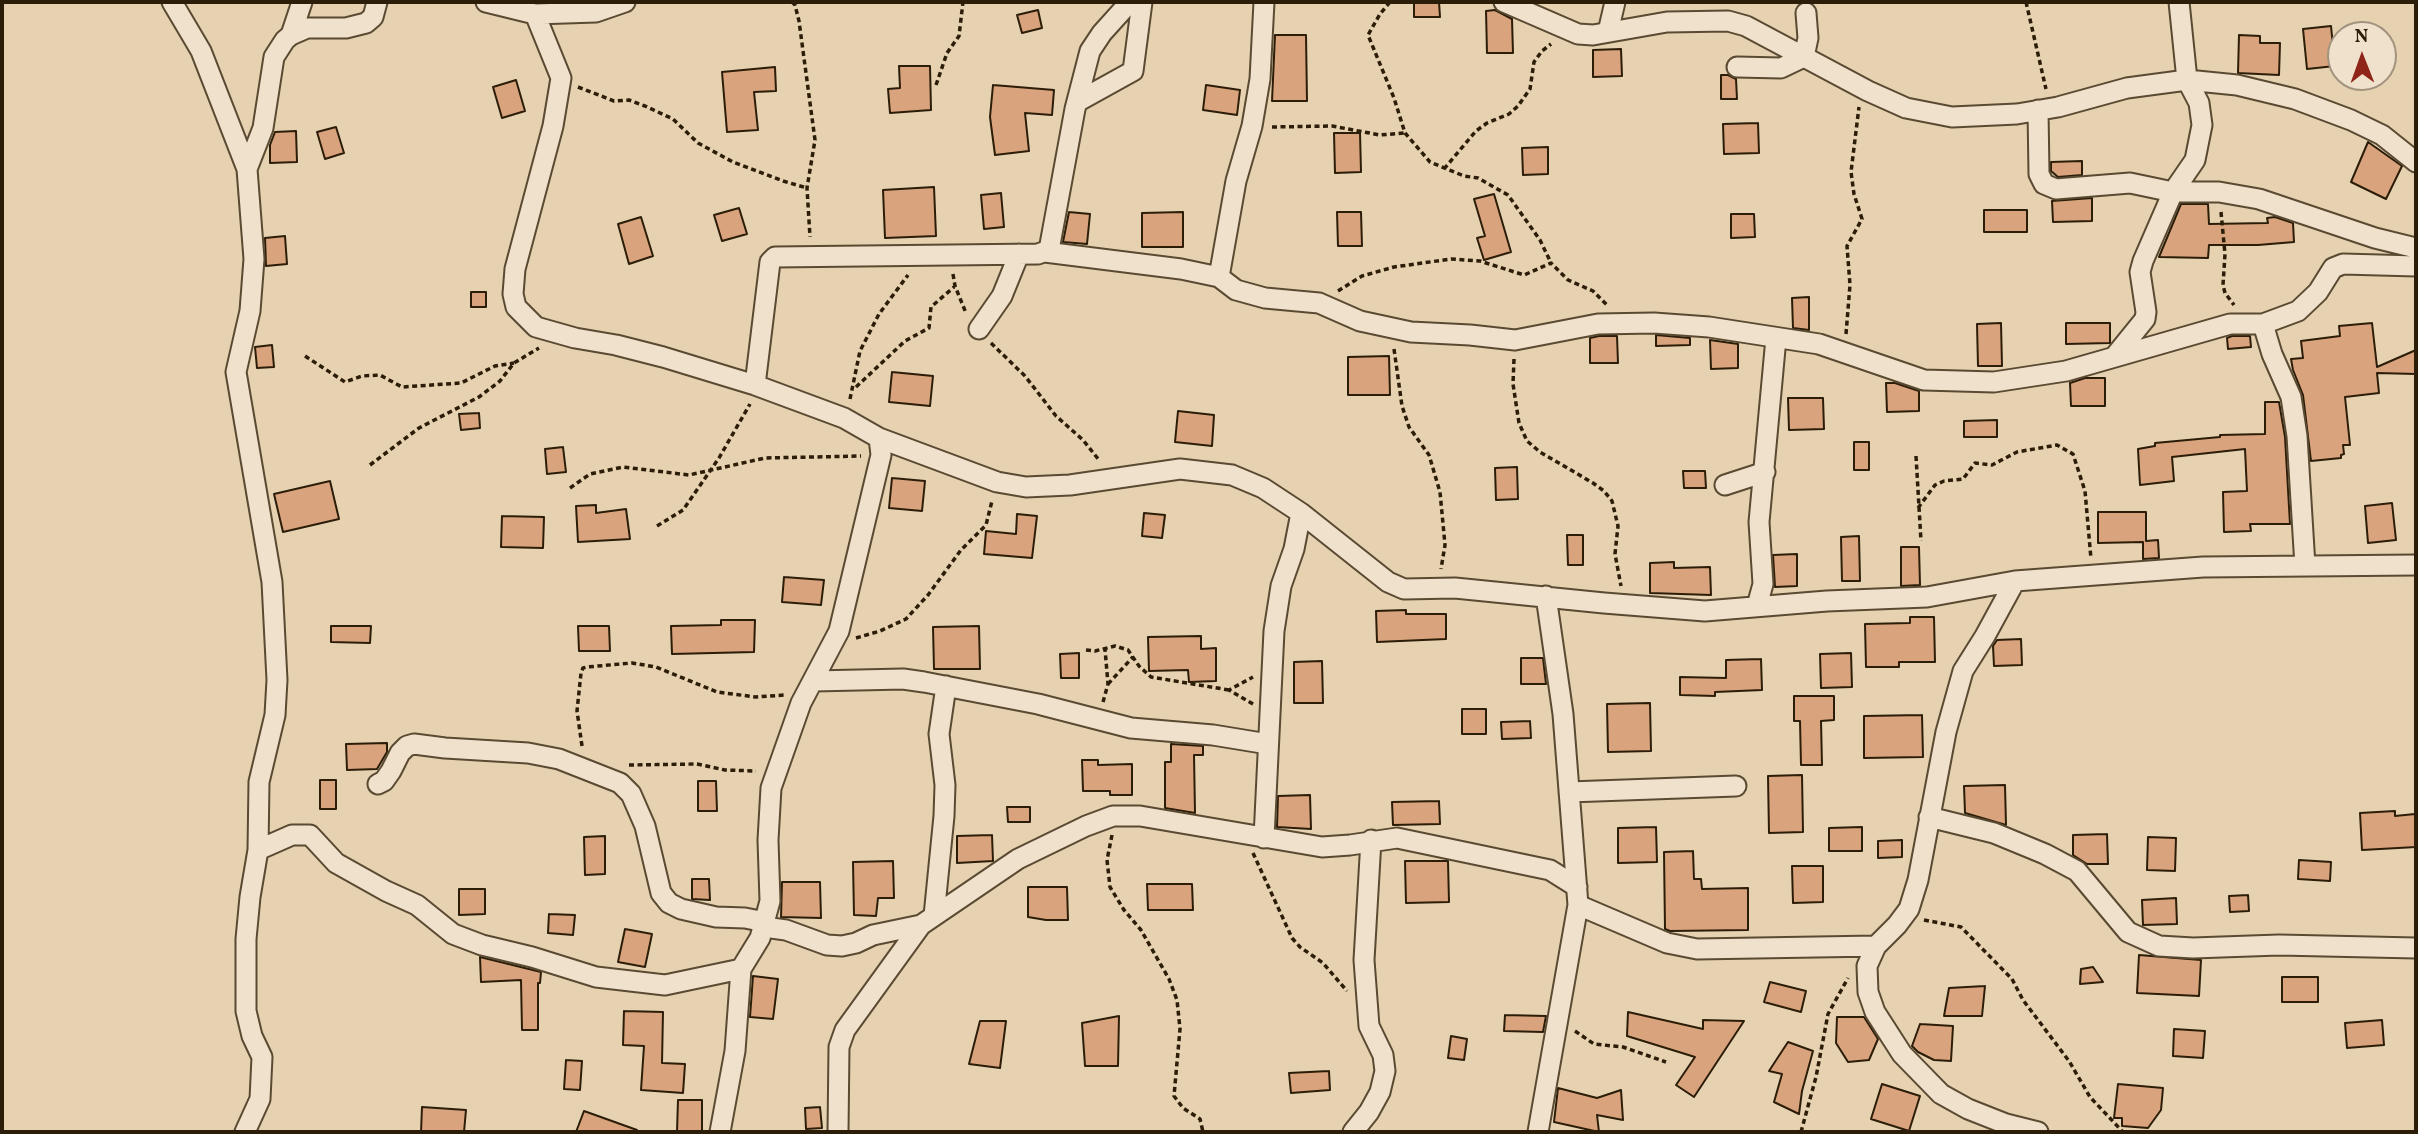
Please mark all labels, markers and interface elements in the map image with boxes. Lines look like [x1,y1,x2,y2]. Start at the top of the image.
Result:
north arrow [2327,21,2397,91]
text: N [2355,24,2369,50]

